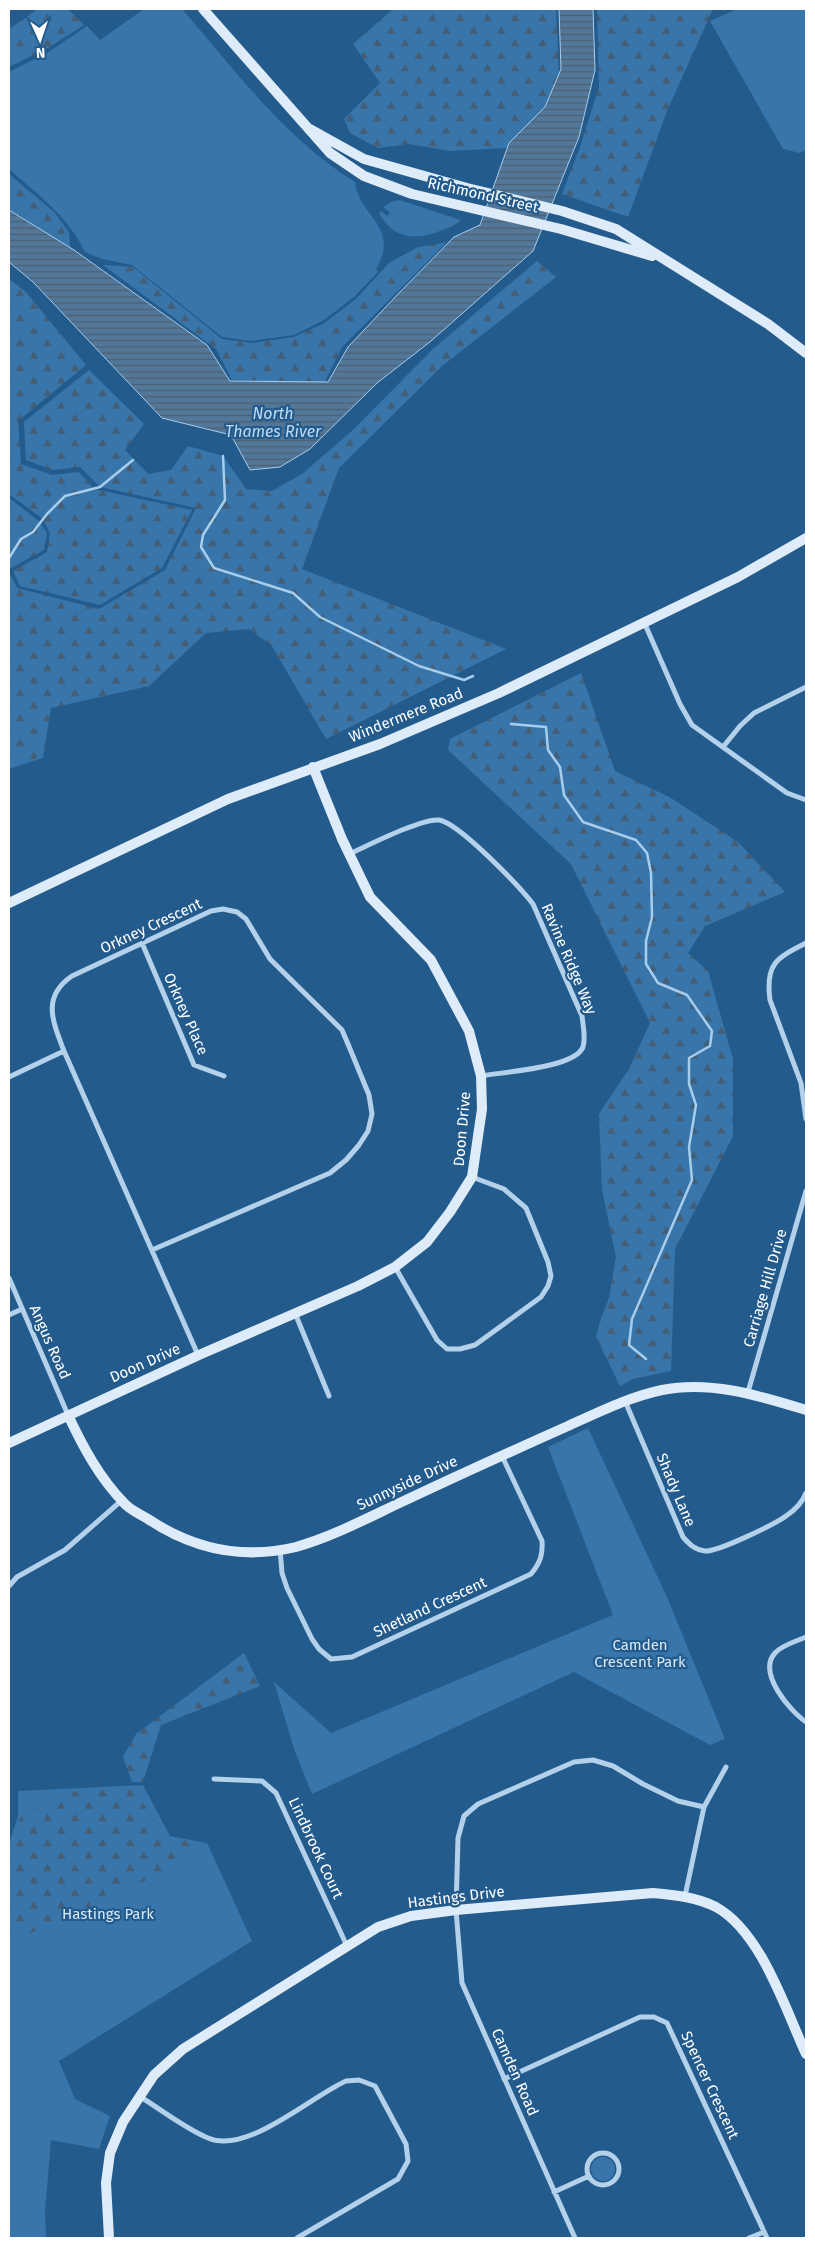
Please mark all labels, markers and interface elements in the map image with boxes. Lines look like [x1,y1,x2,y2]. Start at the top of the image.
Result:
north arrow [15,15,65,65]
text: N [36,44,46,61]
street label: Richmond Street [426,173,541,217]
water label: North Thames River [225,404,322,441]
street label: Windermere Road [346,684,466,746]
street label: Orkney Crescent [97,894,205,957]
street label: Ravine Ridge Way [538,901,601,1018]
street label: Orkney Place [160,970,212,1058]
street label: Doon Drive [450,1091,474,1167]
street label: Carriage Hill Drive [739,1227,791,1349]
street label: Angus Road [26,1302,74,1382]
street label: Doon Drive [107,1340,183,1386]
street label: Shady Lane [652,1451,700,1529]
street label: Sunnyside Drive [354,1452,460,1514]
street label: Shetland Crescent [371,1573,490,1641]
park label: Camden Crescent Park [594,1636,686,1671]
street label: Lindbrook Court [285,1794,348,1902]
street label: Hastings Drive [407,1882,505,1912]
park label: Hastings Park [62,1905,154,1923]
street label: Camden Road [488,2026,542,2118]
street label: Spencer Crescent [677,2028,743,2142]

